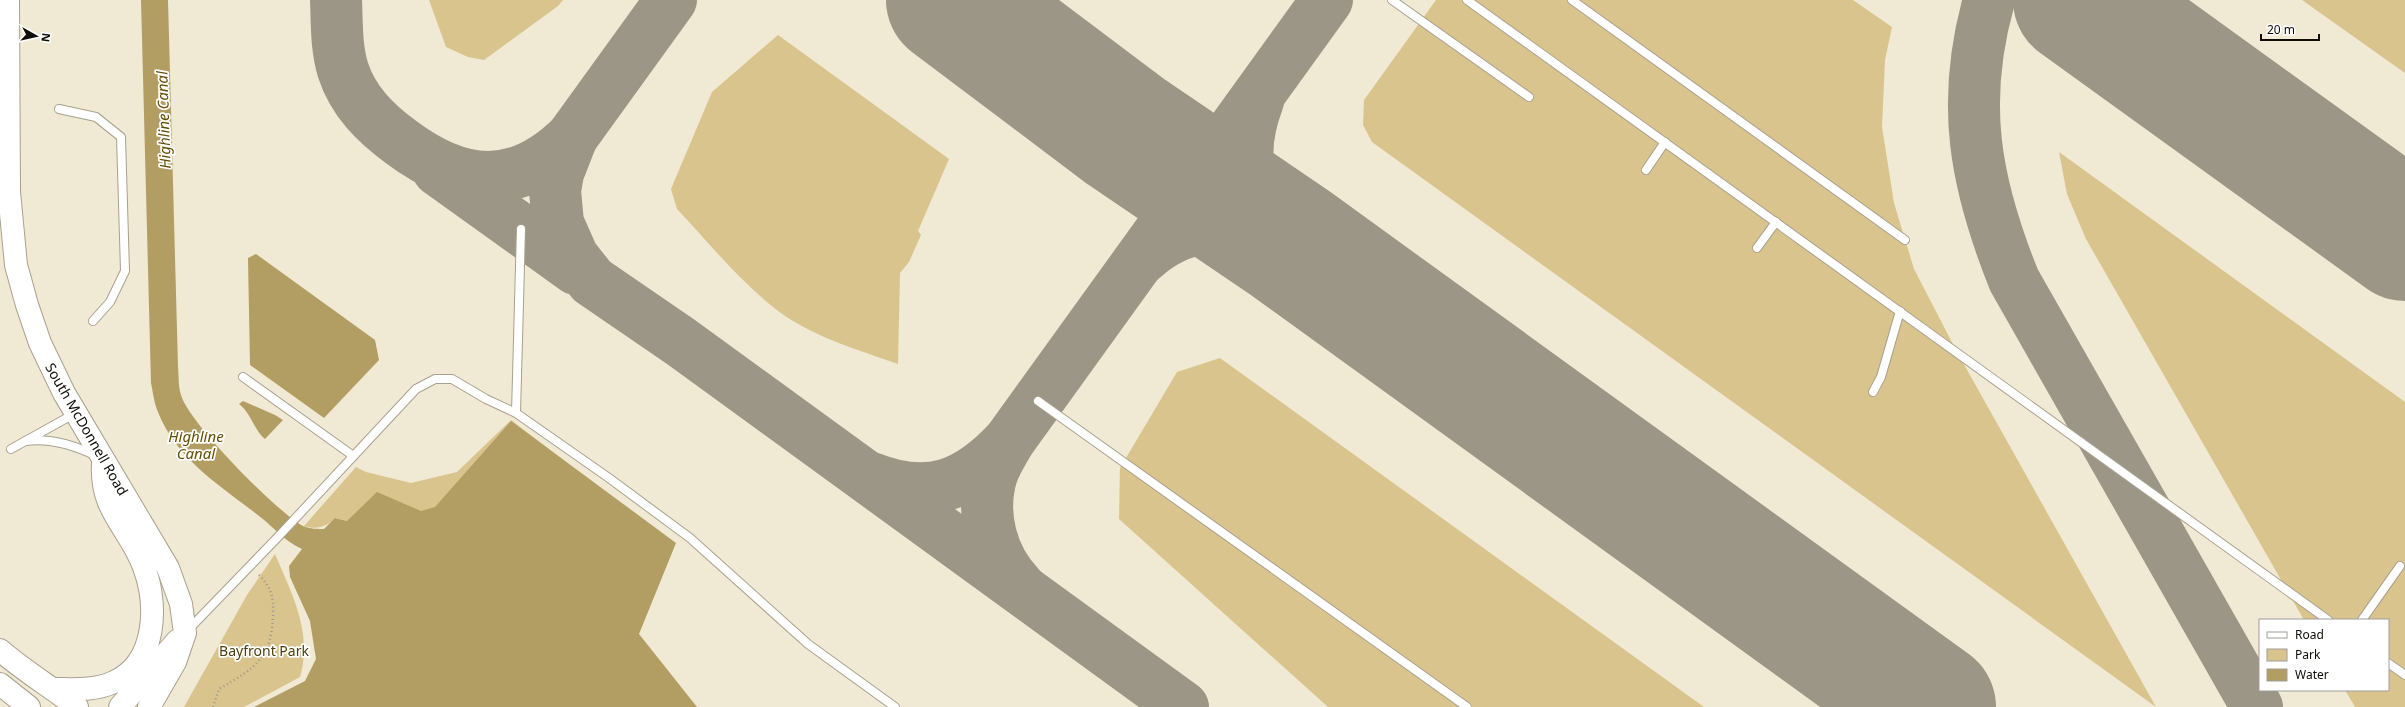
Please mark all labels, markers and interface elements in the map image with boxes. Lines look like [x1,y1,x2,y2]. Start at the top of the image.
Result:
north arrow [16,16,56,56]
scale bar [2261,16,2319,42]
text: 20 m [2267,21,2295,38]
text: N [38,32,54,43]
water label: Highline Canal [151,70,175,169]
street label: South McDonnell Road [41,359,133,499]
water label: Highline Canal [168,426,224,463]
legend [2259,619,2389,691]
text: Road [2295,626,2324,643]
park label: Bayfront Park [219,641,309,660]
text: Park [2295,646,2321,663]
text: Water [2295,666,2329,683]

